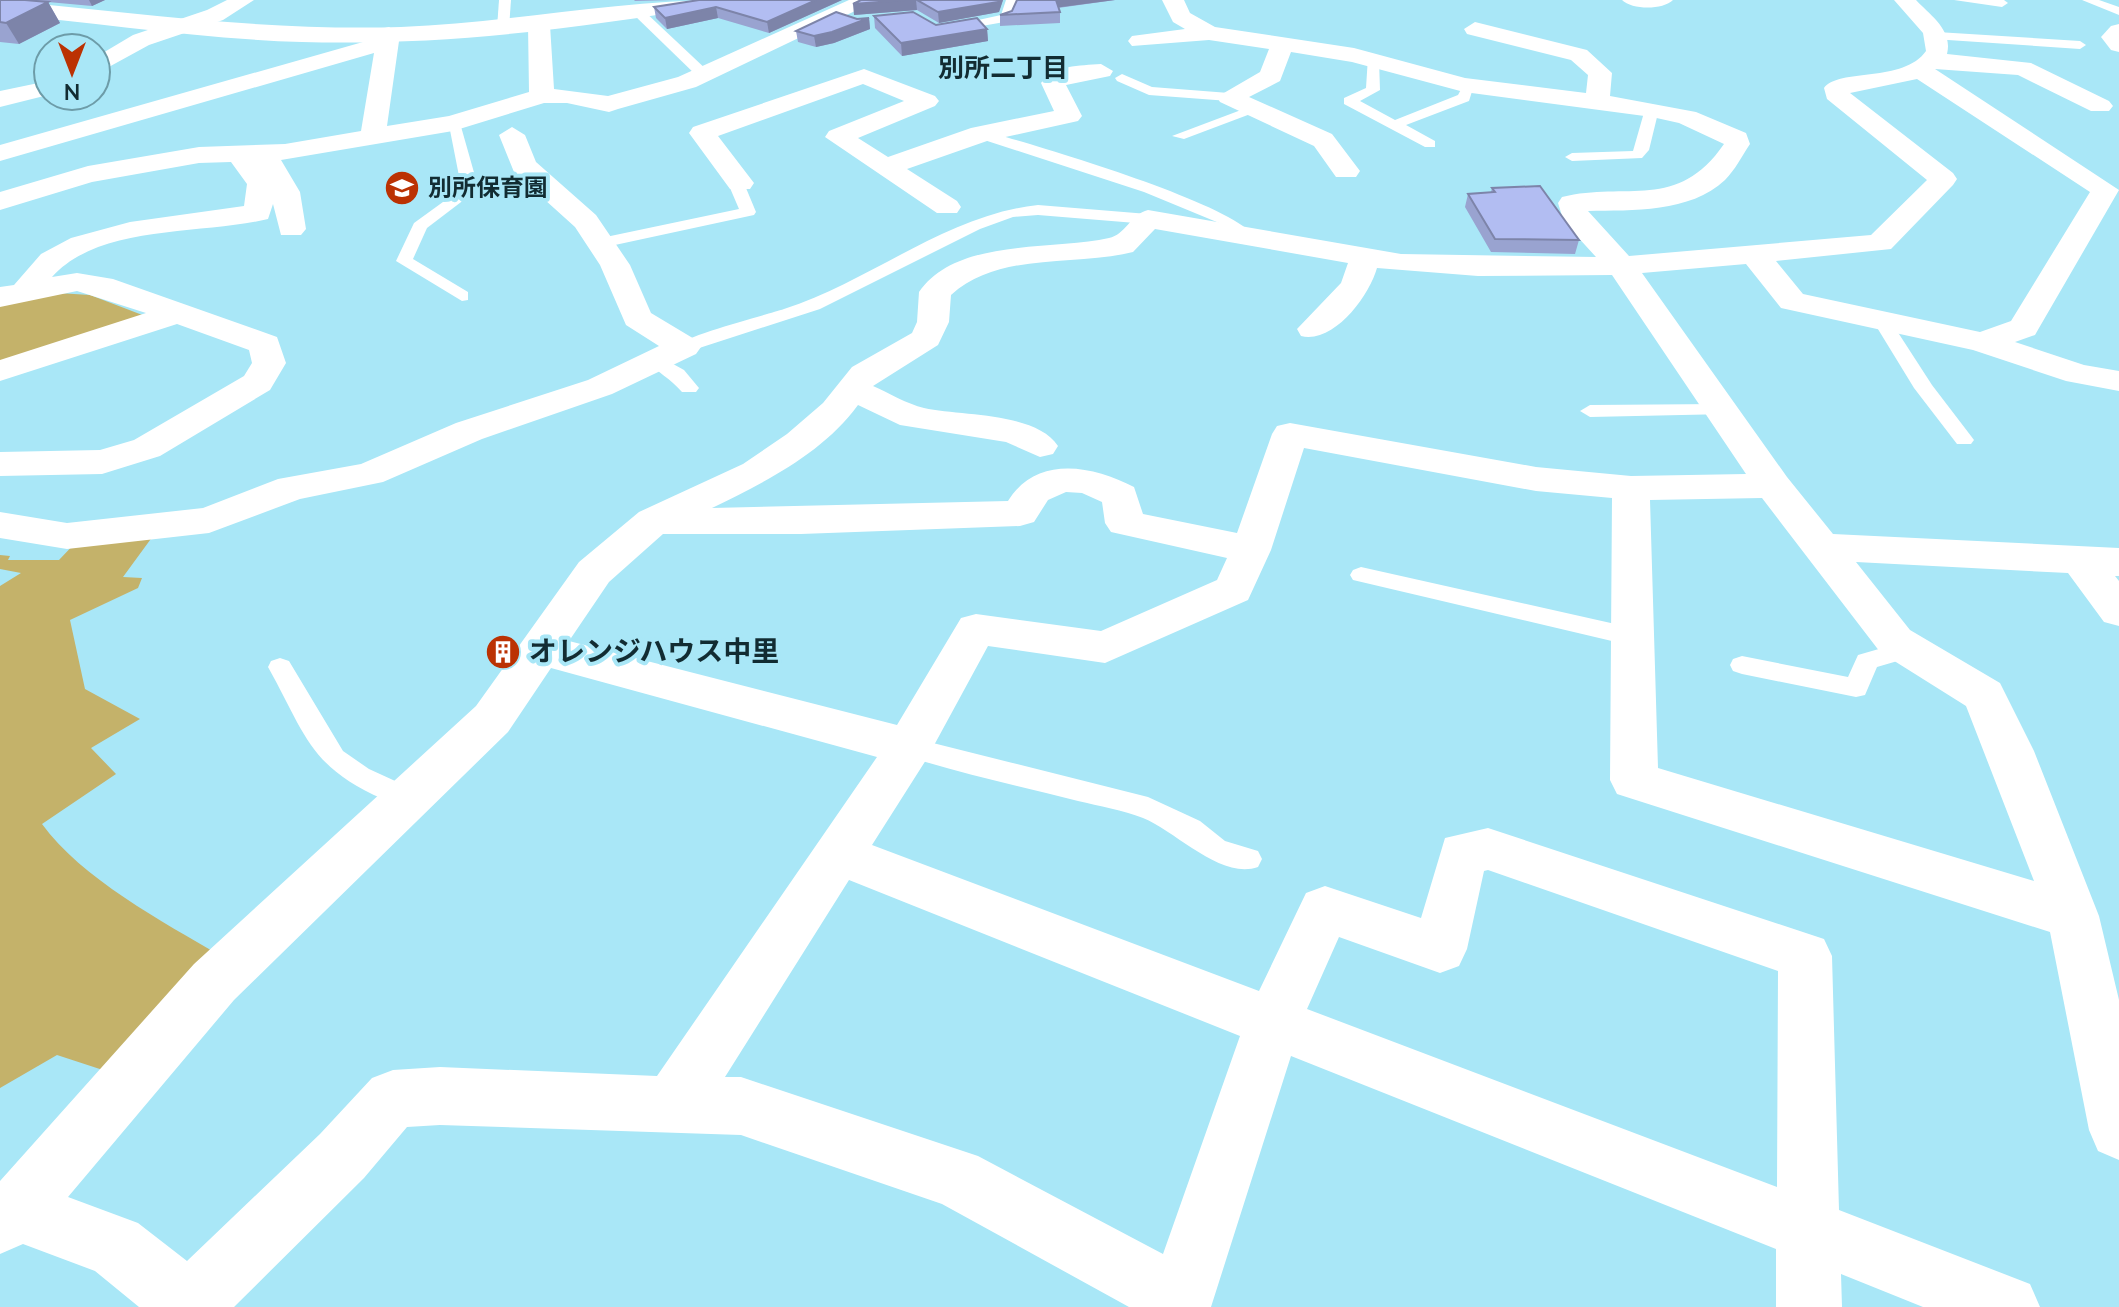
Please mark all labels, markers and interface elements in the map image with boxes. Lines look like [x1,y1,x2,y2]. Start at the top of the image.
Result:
north arrow [32,32,112,112]
district label: 別所二丁目 [938,51,1068,86]
text: N [64,76,80,106]
school or university icon: 別所保育園 [383,169,421,207]
place label: 別所保育園 [428,172,548,204]
building icon: オレンジハウス中里 [484,633,522,671]
place label: オレンジハウス中里 [529,633,779,671]

